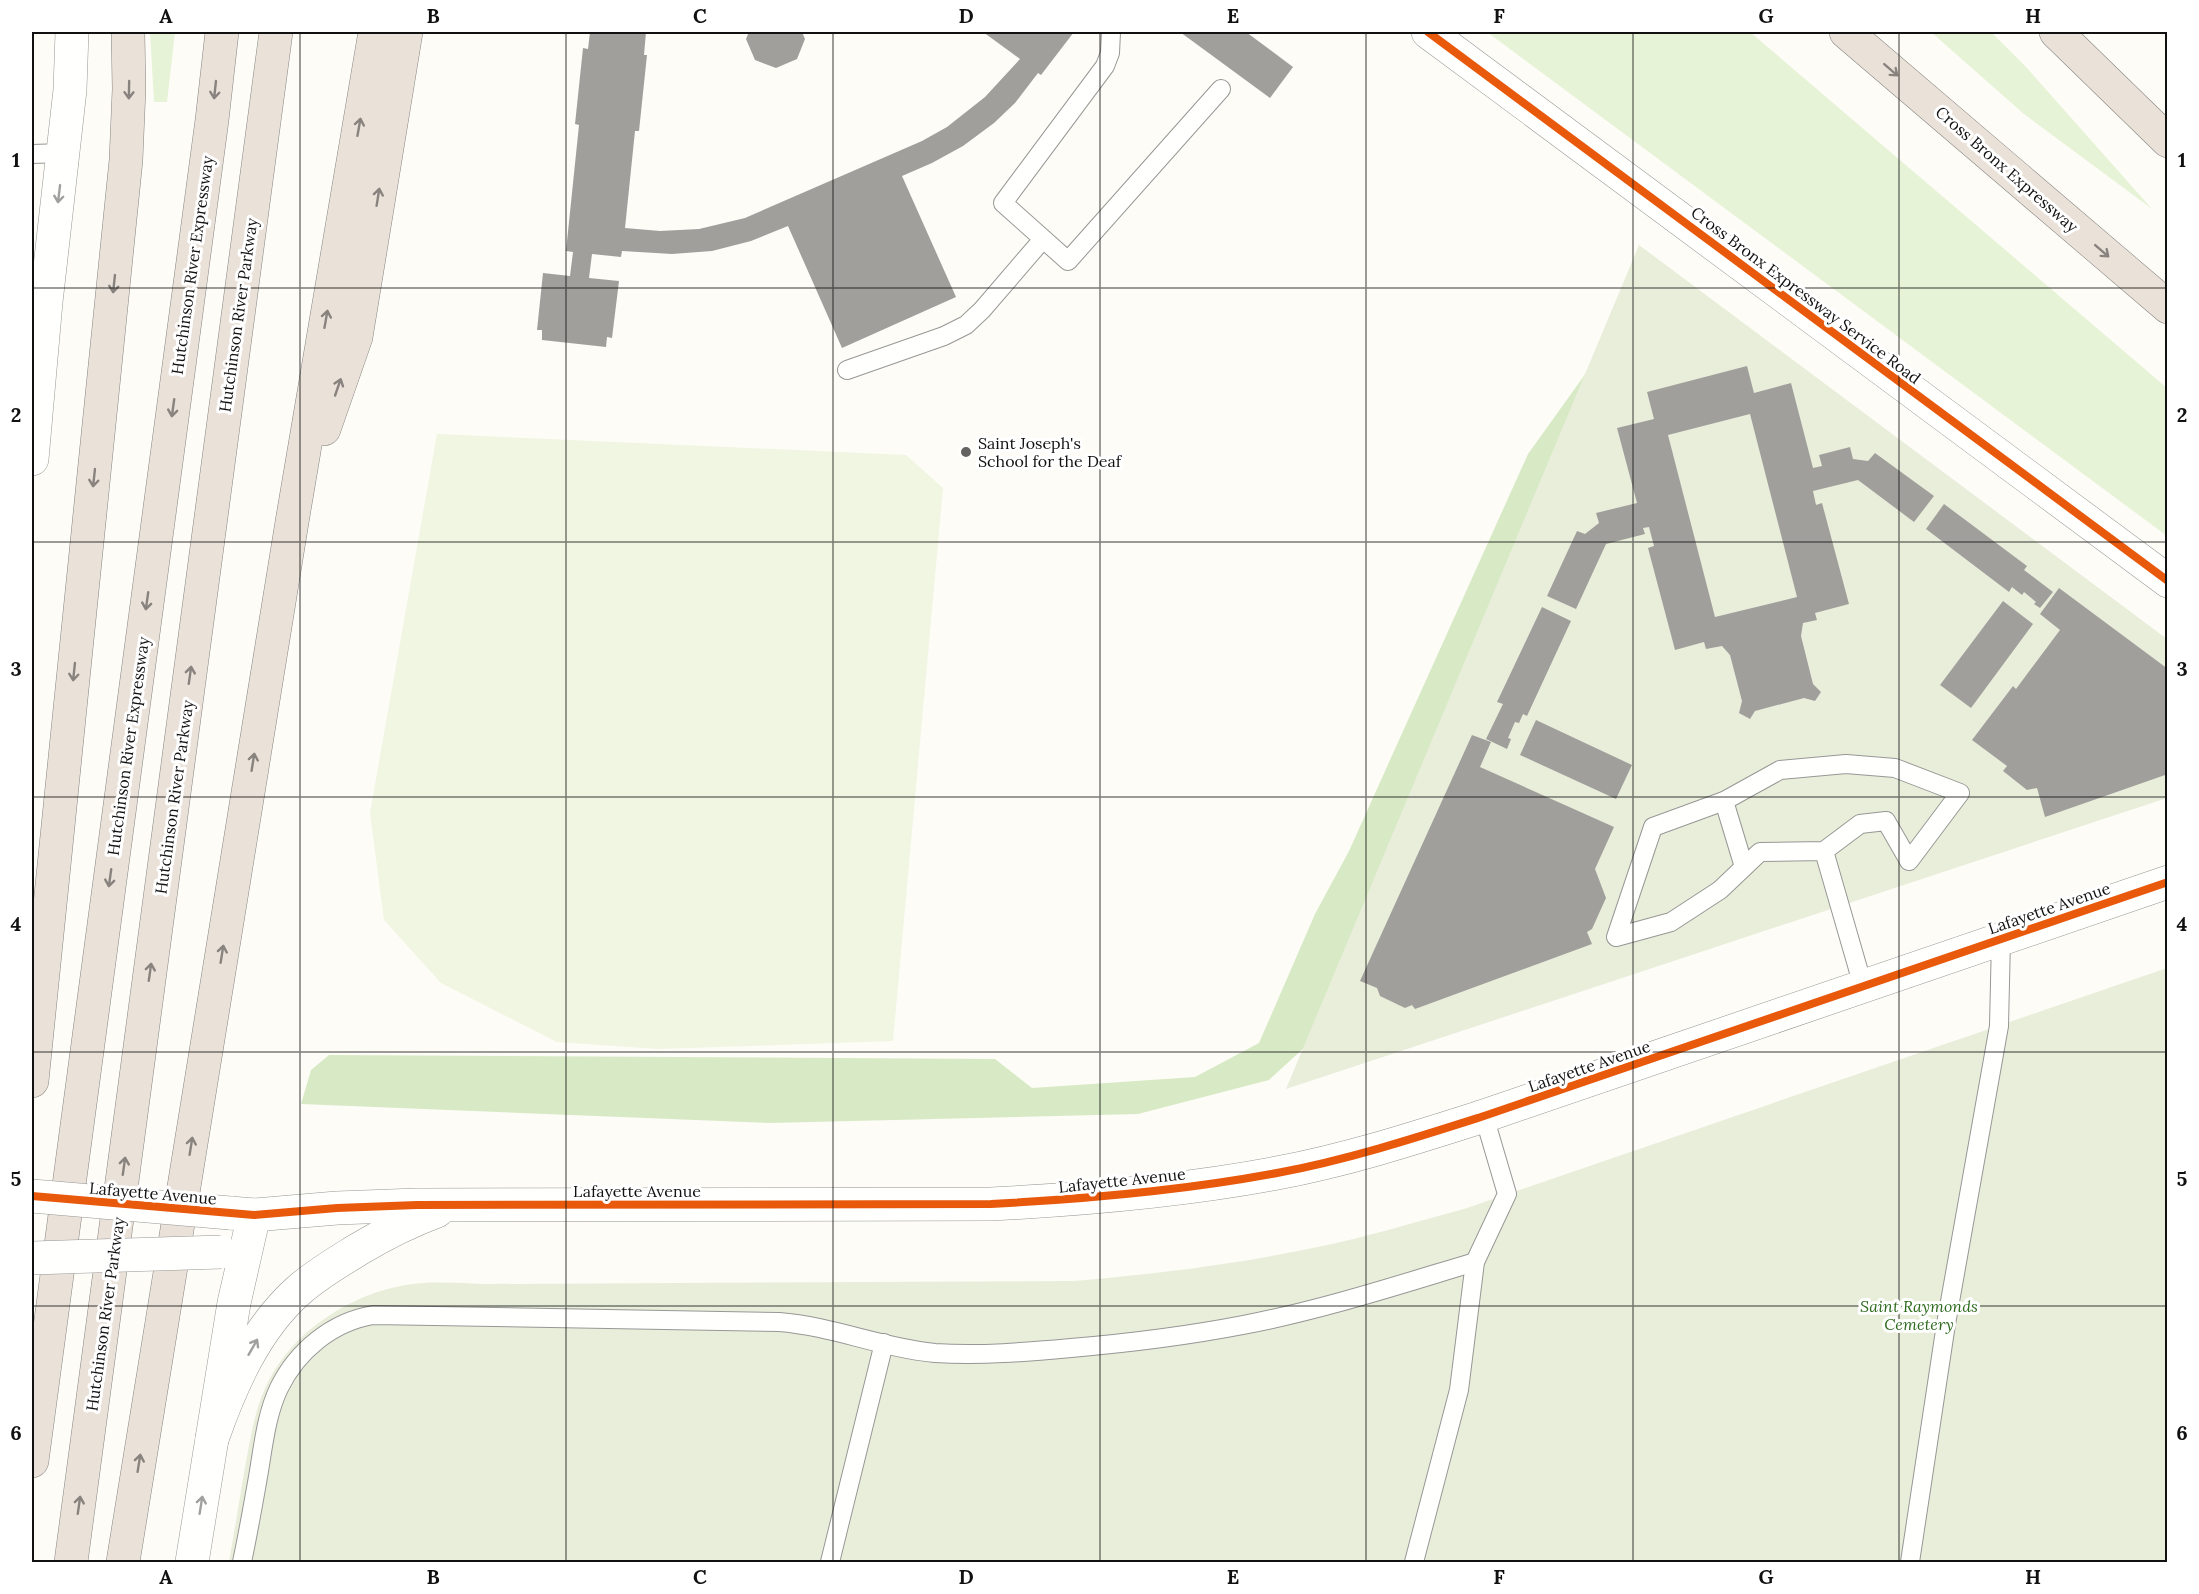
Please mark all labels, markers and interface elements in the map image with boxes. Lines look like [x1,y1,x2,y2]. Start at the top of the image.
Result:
text: A [159,3,173,28]
text: B [426,3,440,28]
text: C [693,3,707,28]
text: D [958,3,974,28]
text: E [1227,3,1239,28]
text: F [1493,3,1505,28]
text: G [1758,3,1774,28]
text: H [2025,3,2041,28]
one-way arrow [1883,63,1899,76]
one-way arrow [123,79,135,99]
one-way arrow [209,79,220,99]
street label: Cross Bronx Expressway [1932,102,2083,237]
one-way arrow [354,118,365,137]
text: 1 [12,147,20,172]
text: 1 [2178,147,2186,172]
street label: Hutchinson River Expressway [167,154,217,376]
one-way arrow [53,184,64,204]
one-way arrow [373,187,384,207]
street label: Cross Bronx Expressway Service Road [1687,202,1925,388]
street label: Hutchinson River Parkway [214,216,262,413]
one-way arrow [2094,244,2109,258]
one-way arrow [108,274,119,294]
one-way arrow [321,310,332,330]
one-way arrow [334,378,345,397]
one-way arrow [168,397,179,417]
text: 2 [11,402,21,427]
text: 2 [2177,402,2187,427]
place label: Saint Joseph's School for the Deaf [978,433,1123,471]
marker: Saint Joseph's School for the Deaf [959,445,973,459]
one-way arrow [88,468,99,488]
one-way arrow [142,591,153,611]
street label: Hutchinson River Expressway [103,635,153,857]
text: 3 [10,656,22,681]
text: 3 [2176,656,2188,681]
one-way arrow [68,662,79,682]
one-way arrow [185,666,196,685]
street label: Hutchinson River Parkway [150,698,198,895]
one-way arrow [248,752,259,772]
one-way arrow [104,867,115,887]
street label: Lafayette Avenue [1985,878,2113,938]
text: 4 [11,911,22,936]
text: 4 [2177,911,2188,936]
one-way arrow [217,945,228,964]
one-way arrow [145,963,156,983]
street label: Lafayette Avenue [1525,1036,1653,1096]
one-way arrow [185,1137,196,1157]
one-way arrow [119,1156,130,1176]
street label: Lafayette Avenue [1057,1163,1187,1197]
text: 5 [11,1166,22,1191]
text: 5 [2177,1166,2188,1191]
street label: Lafayette Avenue [88,1177,218,1209]
street label: Lafayette Avenue [573,1181,701,1201]
street label: Hutchinson River Parkway [81,1215,129,1412]
park label: Saint Raymonds Cemetery [1860,1296,1978,1334]
one-way arrow [248,1339,259,1357]
text: 6 [10,1420,22,1445]
text: 6 [2176,1420,2188,1445]
one-way arrow [134,1454,145,1474]
one-way arrow [74,1495,85,1515]
one-way arrow [196,1495,207,1515]
text: A [159,1564,173,1589]
text: B [426,1564,440,1589]
text: C [693,1564,707,1589]
text: D [958,1564,974,1589]
text: E [1227,1564,1239,1589]
text: F [1493,1564,1505,1589]
text: G [1758,1564,1774,1589]
text: H [2025,1564,2041,1589]

